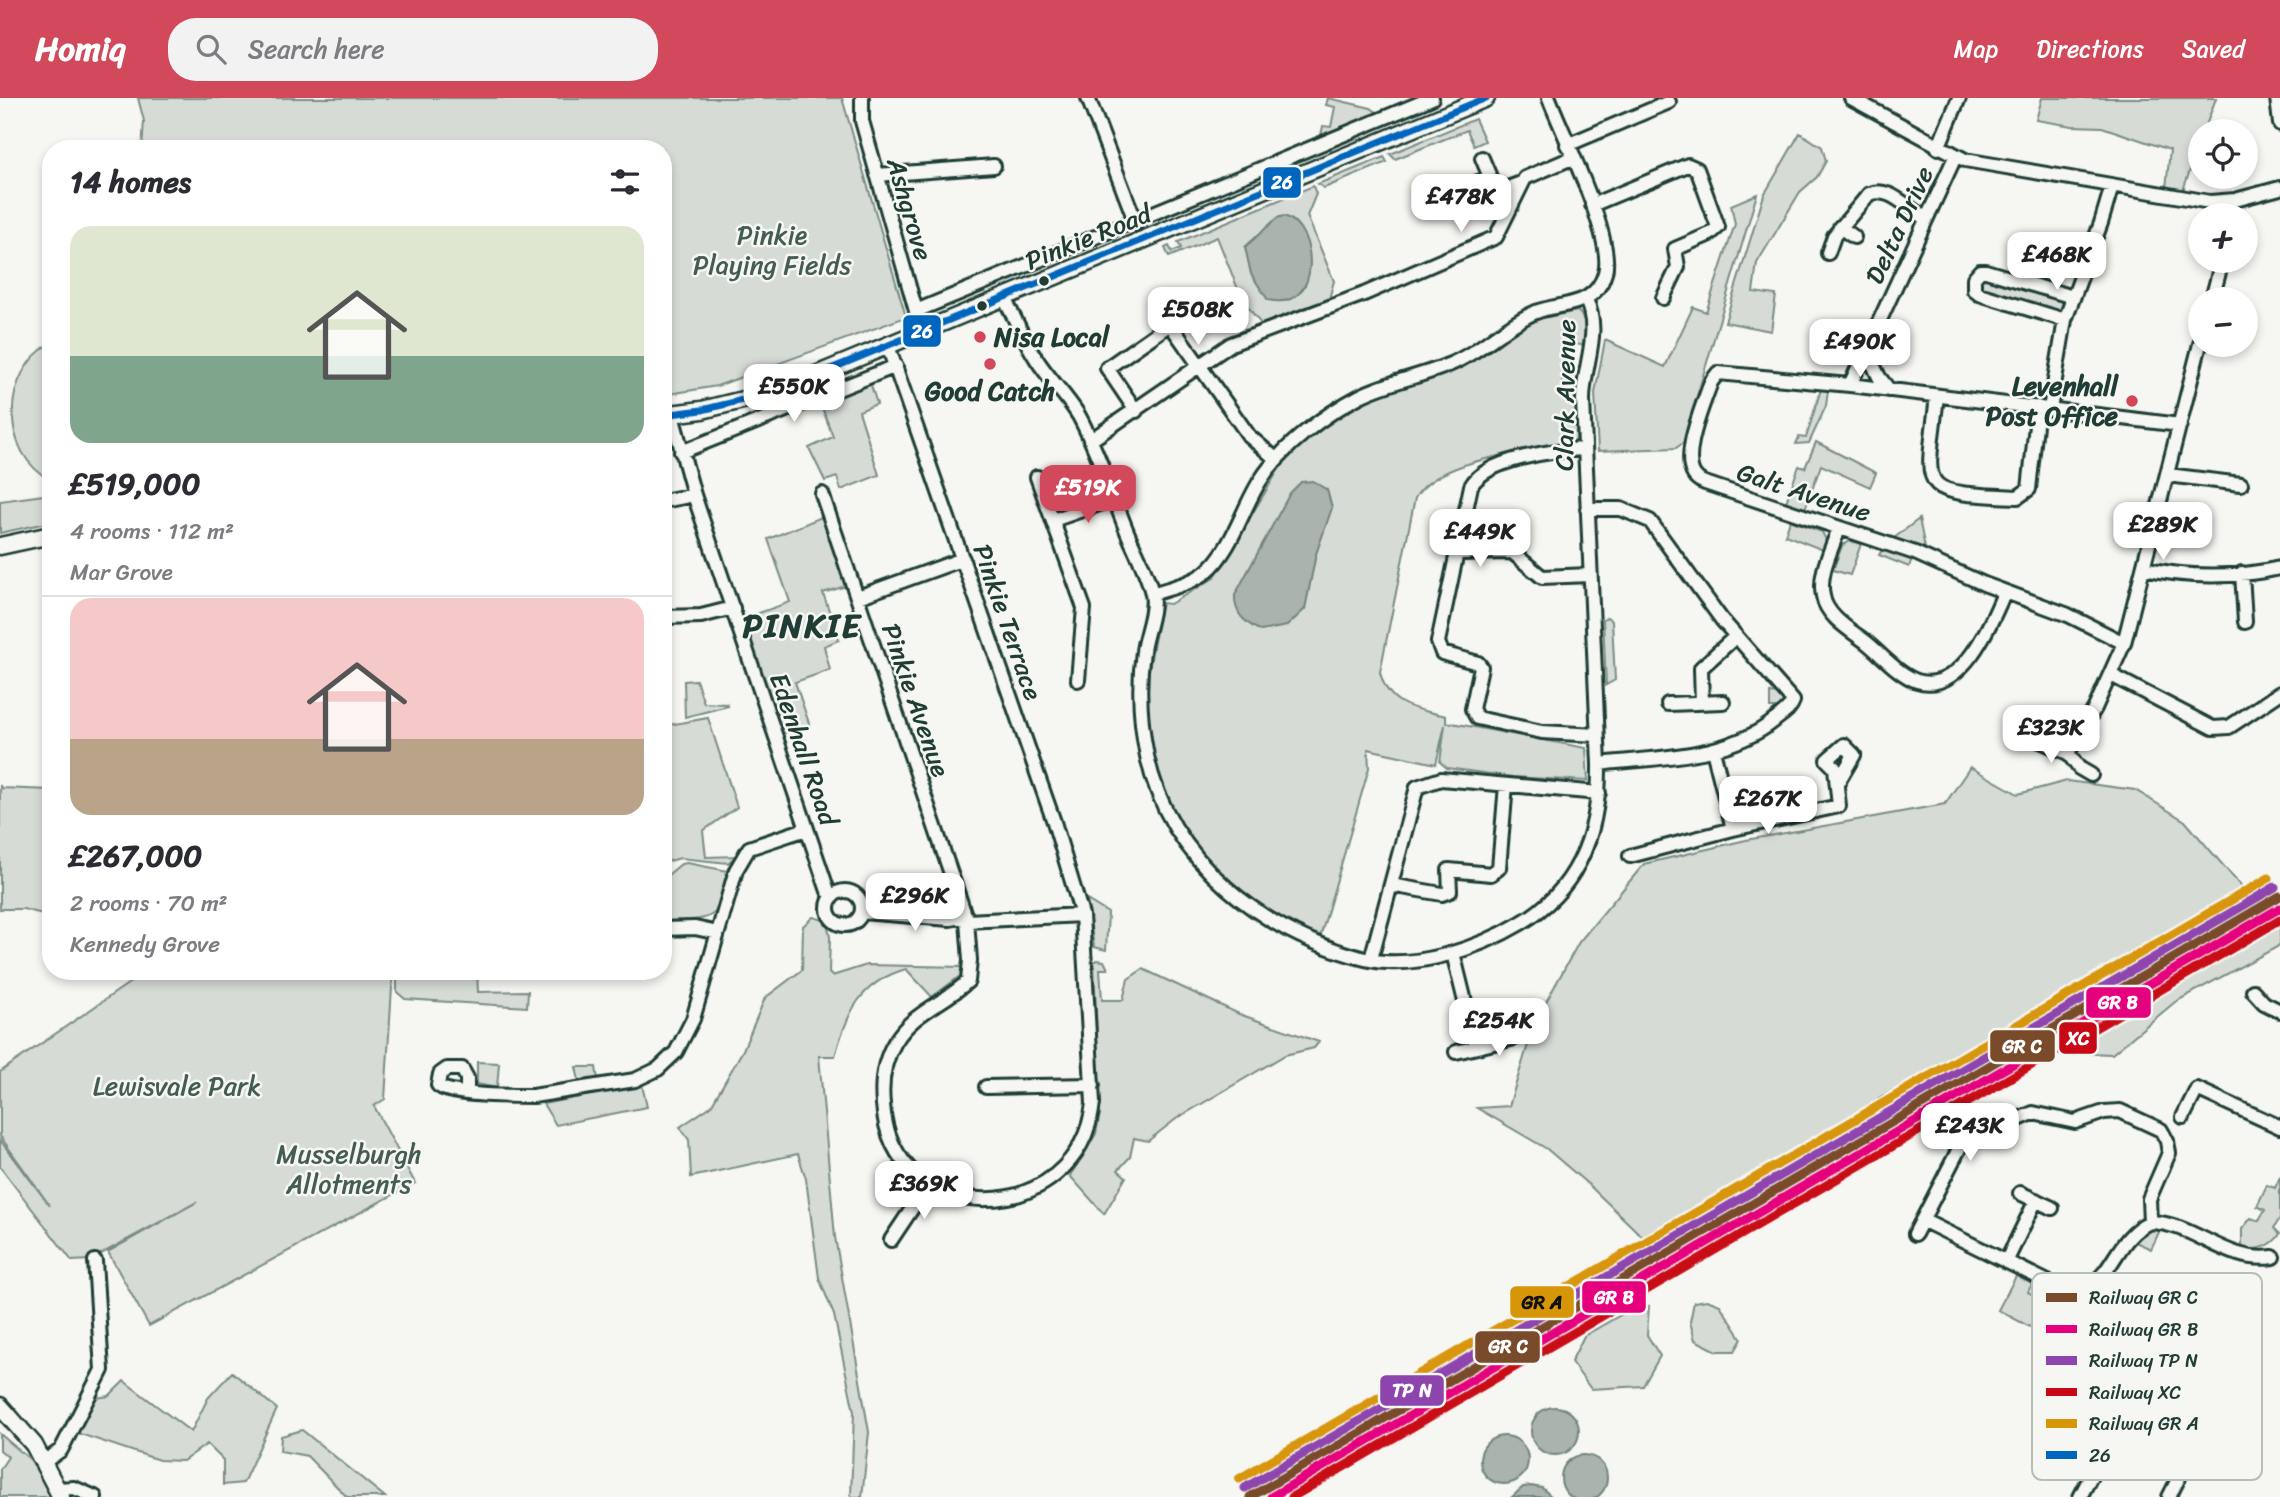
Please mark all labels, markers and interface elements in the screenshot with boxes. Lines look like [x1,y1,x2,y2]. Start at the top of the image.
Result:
search box [168,18,658,81]
text: Homiq [35,20,126,78]
text: Search here [248,26,385,72]
text: Map [1954,28,1998,70]
text: Directions [2036,28,2144,70]
text: Saved [2182,28,2245,70]
icon: search [192,30,230,68]
map controls [2188,119,2258,357]
button: locate [2188,119,2258,189]
street label: Ashgrove [873,151,947,266]
text: 14 homes [70,155,191,209]
street label: Delta Drive [1851,158,1947,292]
icon: filters [606,163,644,201]
line badge: 26 [1262,166,1302,199]
text: 26 [1270,166,1293,199]
pin: £478K [1412,174,1510,234]
text: £478K [1427,176,1495,217]
street label: Pinkie Road [1018,190,1160,283]
button: + [2188,203,2258,273]
park label: Pinkie Playing Fields [693,212,852,288]
pin: £468K [2008,232,2106,292]
text: £468K [2023,234,2091,275]
icon: home [294,272,420,398]
unlabelled marker [1037,274,1051,288]
button: − [2188,287,2258,357]
pin: £508K [1149,288,1247,347]
text: £508K [1164,289,1232,330]
unlabelled marker [975,299,989,313]
line badge: 26 [902,314,942,348]
place label: Nisa Local [993,314,1111,360]
text: 26 [910,315,933,348]
street label: Clark Avenue [1541,319,1589,471]
pin: £490K [1811,320,1909,379]
text: £490K [1825,321,1895,362]
marker: Nisa Local [972,329,988,345]
marker: Good Catch [982,356,998,372]
place label: Levenhall Post Office [1986,363,2120,439]
pin: £550K [745,364,843,424]
text: £550K [760,366,828,407]
place label: Good Catch [925,368,1056,414]
marker: Levenhall Post Office [2124,393,2140,409]
street label: Galt Avenue [1731,449,1877,535]
text: £519,000 [70,457,200,511]
pin: £519K [1039,466,1137,525]
text: £519K [1056,467,1120,508]
pin: £289K [2114,503,2212,562]
text: £289K [2129,504,2197,545]
pin: £449K [1431,510,1529,569]
text: 4 rooms · 112 m² [70,511,234,552]
text: £449K [1445,511,1515,552]
street label: Pinkie Terrace [960,538,1056,707]
text: Mar Grove [70,552,173,593]
district label: PINKIE [742,597,862,655]
street label: Pinkie Avenue [868,617,964,784]
icon: home [294,644,420,770]
street label: Edenhall Road [756,666,852,834]
pin: £323K [2002,706,2100,765]
text: £323K [2019,707,2083,748]
pin: £267K [1719,776,1817,836]
text: £267K [1735,778,1801,819]
text: £267,000 [70,829,202,883]
pin: £296K [866,874,964,933]
text: £296K [882,875,948,916]
text: 2 rooms · 70 m² [70,883,228,924]
text: Kennedy Grove [70,924,220,965]
line badge: GR B [2085,986,2152,1019]
text: GR B [2097,986,2138,1019]
pin: £254K [1450,998,1548,1058]
text: £254K [1465,1000,1533,1041]
line badge: XC [2058,1021,2098,1055]
text: XC [2065,1022,2090,1055]
line badge: GR C [1989,1029,2056,1063]
text: GR C [2001,1030,2042,1063]
park label: Lewisvale Park [93,1063,261,1109]
pin: £243K [1921,1104,2019,1163]
text: £243K [1937,1105,2003,1146]
park label: Musselburgh Allotments [276,1131,422,1207]
pin: £369K [875,1162,973,1221]
text: £369K [891,1163,957,1204]
legend [2032,1273,2262,1480]
line badge: GR B [1581,1280,1647,1314]
text: GR B [1593,1281,1634,1314]
text: Railway GR C [2089,1281,2198,1314]
line badge: GR A [1509,1285,1575,1319]
text: GR A [1521,1286,1562,1319]
text: Railway GR B [2089,1313,2199,1346]
line badge: GR C [1474,1330,1541,1364]
text: GR C [1487,1330,1528,1363]
text: Railway TP N [2089,1344,2198,1377]
line badge: TP N [1379,1374,1445,1407]
text: TP N [1392,1374,1433,1407]
text: Railway XC [2089,1376,2181,1409]
text: Railway GR A [2089,1407,2199,1440]
text: 26 [2089,1439,2111,1472]

